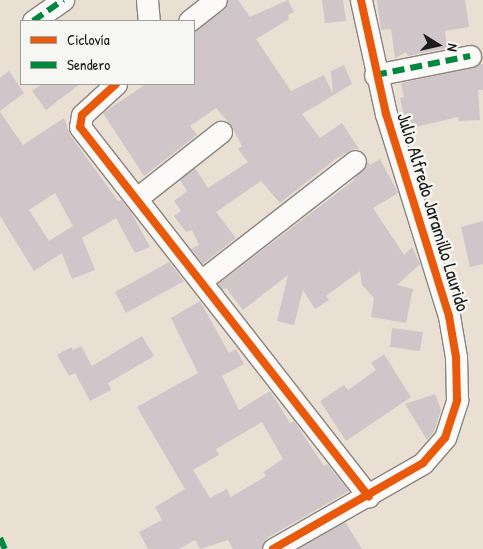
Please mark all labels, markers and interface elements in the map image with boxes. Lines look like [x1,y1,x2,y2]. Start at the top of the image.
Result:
legend [20,20,195,85]
north arrow [413,20,463,70]
text: Ciclovía [67,29,110,50]
text: N [443,42,463,53]
text: Sendero [67,54,110,75]
street label: Julio Alfredo Jaramillo Laurido [392,110,474,314]

